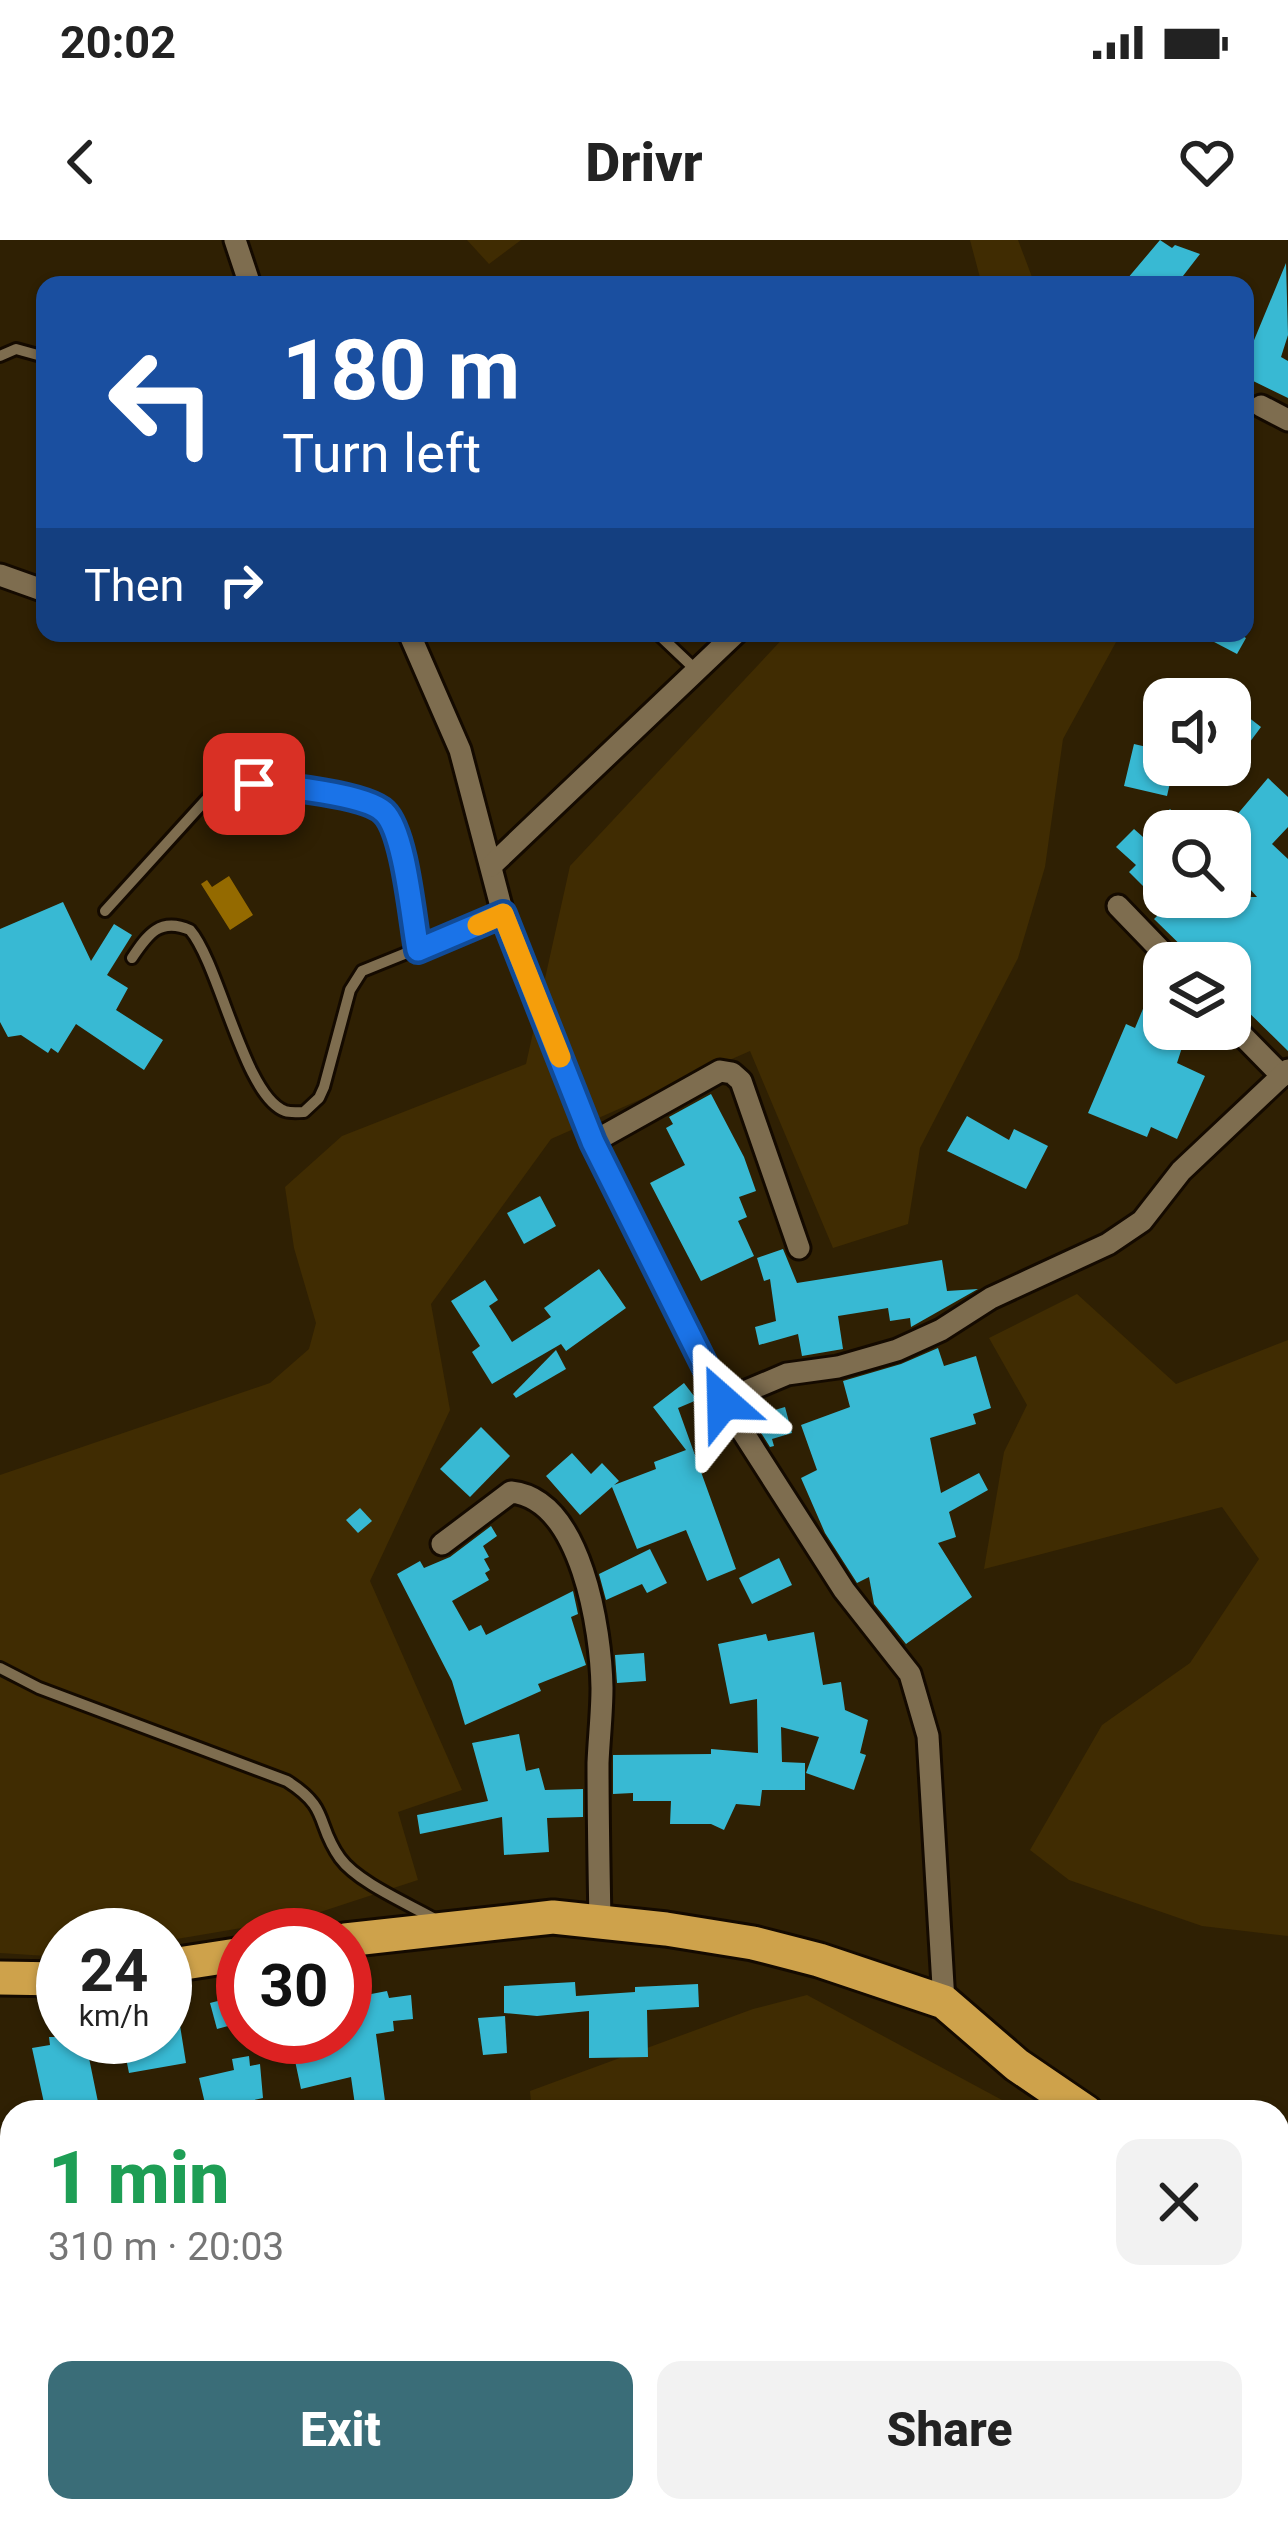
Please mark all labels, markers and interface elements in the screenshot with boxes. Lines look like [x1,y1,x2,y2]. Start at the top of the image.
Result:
text: 20:02 [60,16,176,69]
icon: back [48,129,114,195]
icon: heart [1174,129,1240,195]
text: Drivr [585,131,703,194]
text: 180 m [282,321,520,420]
icon: left [84,324,240,480]
text: Turn left [282,422,481,485]
icon: right [208,552,274,618]
text: Then [84,559,184,612]
map controls [1143,678,1251,1050]
button: sound [1143,678,1251,786]
pin [203,733,305,835]
icon: arrive [221,751,287,817]
button: search [1143,810,1251,918]
button: layers [1143,942,1251,1050]
position arrow [660,1339,786,1465]
speed limit sign: 30 [216,1908,372,2064]
text: 24 [80,1935,148,2006]
text: km/h [79,1998,149,2033]
text: 1 min [48,2136,230,2221]
button: close [1116,2139,1242,2265]
text: 310 m · 20:03 [48,2224,284,2270]
button: Exit [48,2361,633,2499]
button: Share [657,2361,1242,2499]

